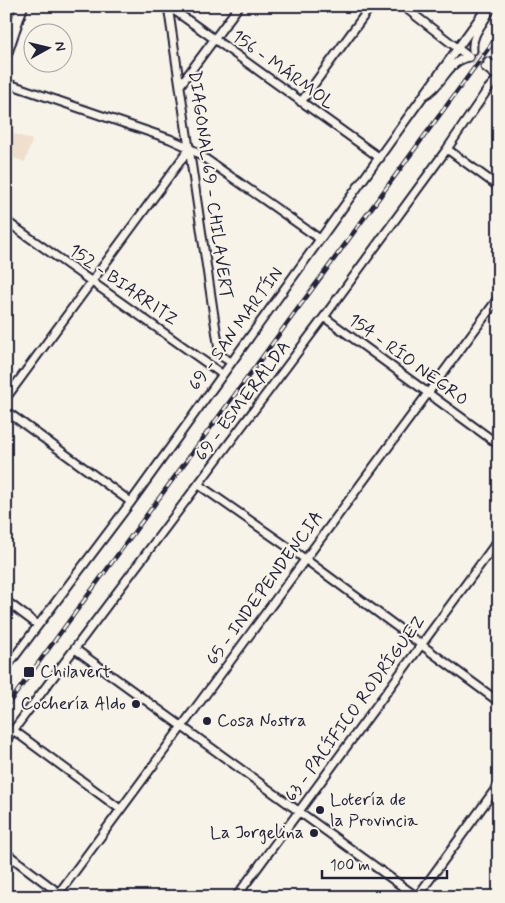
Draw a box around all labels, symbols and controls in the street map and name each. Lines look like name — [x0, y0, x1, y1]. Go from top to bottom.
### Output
north arrow — [22, 22, 72, 72]
street label: 156 - MÁRMOL — [227, 25, 339, 116]
text: N — [50, 40, 69, 52]
street label: DIAGONAL 69 - CHILAVERT — [182, 69, 238, 301]
street label: 152 - BIARRITZ — [64, 238, 182, 332]
street label: 69 - SAN MARTÍN — [183, 262, 289, 396]
street label: 154 - RÍO NEGRO — [343, 308, 473, 412]
street label: 69 - ESMERALDA — [190, 336, 296, 466]
street label: 65 - INDEPENDENCIA — [201, 506, 329, 670]
street label: 63 - PACÍFICO RODRÍGUEZ — [279, 611, 431, 807]
place label: Chilavert — [40, 660, 111, 684]
marker: Chilavert — [22, 665, 36, 679]
place label: Cochería Aldo — [21, 692, 126, 716]
marker: Cochería Aldo — [130, 698, 142, 710]
place label: Cosa Nostra — [217, 709, 307, 733]
marker: Cosa Nostra — [201, 715, 213, 727]
place label: Lotería de la Provincia — [330, 788, 418, 833]
marker: Lotería de la Provincia — [314, 804, 326, 816]
place label: La Jorgelina — [210, 821, 304, 845]
marker: La Jorgelina — [308, 827, 320, 839]
scale bar — [322, 848, 448, 880]
text: 100 m — [330, 856, 370, 876]

